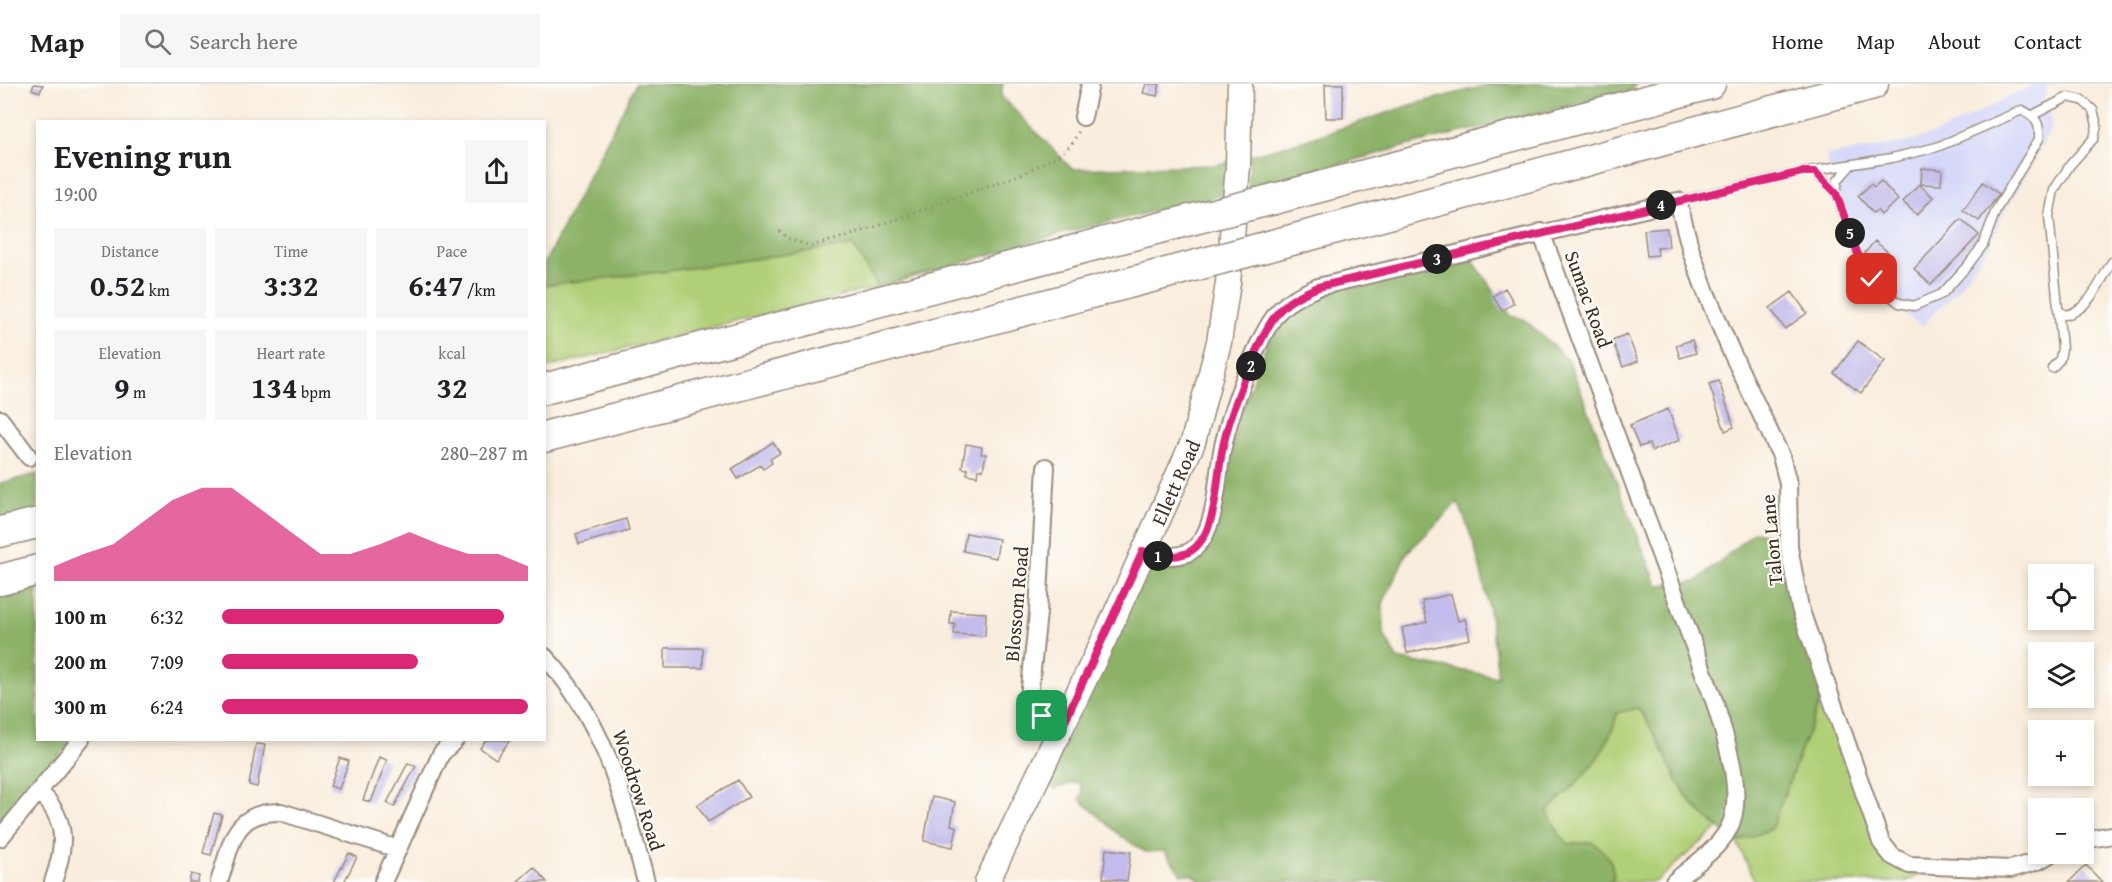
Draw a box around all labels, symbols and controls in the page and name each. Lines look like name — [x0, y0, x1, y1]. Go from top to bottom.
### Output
search box — [120, 14, 540, 68]
text: Map — [30, 21, 84, 62]
icon: search — [141, 25, 174, 58]
text: Search here — [189, 25, 298, 57]
text: Home — [1772, 26, 1823, 57]
text: Map — [1856, 26, 1895, 57]
text: About — [1928, 26, 1981, 57]
text: Contact — [2014, 26, 2082, 57]
text: Evening run — [54, 132, 231, 180]
button: share — [465, 140, 528, 203]
text: 19:00 — [54, 179, 97, 208]
pin: 4 — [1646, 190, 1676, 220]
text: 4 — [1657, 193, 1665, 217]
pin: 5 — [1835, 218, 1865, 248]
text: 5 — [1846, 221, 1854, 245]
text: Distance — [101, 239, 159, 263]
text: Time — [274, 239, 308, 263]
text: Pace — [437, 239, 467, 263]
pin: 3 — [1422, 244, 1452, 274]
street label: Sumac Road — [1558, 246, 1620, 352]
text: 3 — [1433, 247, 1441, 271]
pin — [1846, 253, 1897, 304]
icon: check — [1855, 262, 1888, 295]
text: 0.52 — [90, 263, 145, 307]
text: 3:32 — [263, 263, 319, 307]
text: 6:47 — [408, 263, 463, 307]
text: km — [145, 278, 170, 302]
text: /km — [463, 278, 496, 302]
text: Elevation — [99, 341, 161, 365]
text: Heart rate — [257, 341, 325, 365]
text: kcal — [438, 341, 466, 365]
pin: 2 — [1236, 351, 1266, 381]
text: 2 — [1247, 354, 1255, 378]
text: 9 — [114, 365, 129, 409]
text: 134 — [251, 365, 298, 409]
text: 32 — [436, 365, 468, 409]
text: m — [129, 380, 146, 404]
text: bpm — [298, 380, 331, 404]
street label: Ellett Road — [1143, 434, 1207, 530]
text: Elevation — [54, 438, 132, 467]
text: 280–287 m — [440, 438, 528, 467]
street label: Talon Lane — [1753, 493, 1789, 587]
pin: 1 — [1143, 541, 1173, 571]
text: 1 — [1154, 544, 1162, 568]
street label: Blossom Road — [997, 545, 1036, 663]
map controls — [2028, 564, 2094, 864]
button: locate — [2028, 564, 2094, 630]
text: 100 m — [54, 602, 107, 631]
text: 6:32 — [150, 602, 184, 631]
button: layers — [2028, 642, 2094, 708]
text: 200 m — [54, 647, 107, 676]
text: 7:09 — [150, 647, 184, 676]
pin — [1016, 690, 1067, 741]
text: 300 m — [54, 692, 107, 721]
text: 6:24 — [150, 692, 184, 721]
icon: arrive — [1025, 699, 1058, 732]
button: + — [2028, 720, 2094, 786]
street label: Woodrow Road — [606, 726, 672, 855]
button: − — [2028, 798, 2094, 864]

